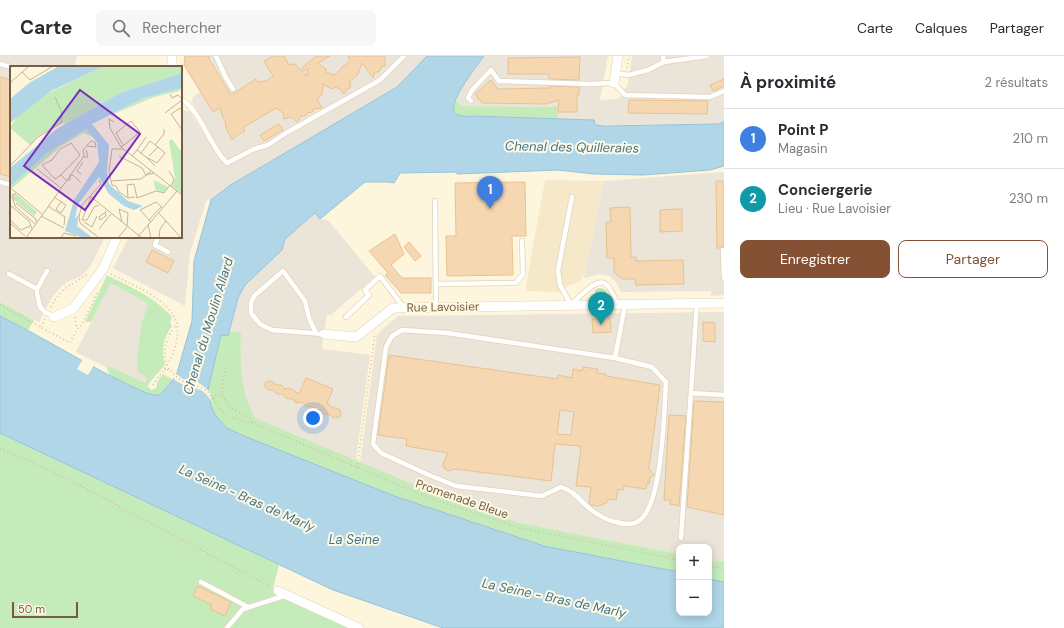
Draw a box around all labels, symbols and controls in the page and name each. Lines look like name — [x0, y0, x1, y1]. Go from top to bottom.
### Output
search box — [96, 10, 376, 46]
text: Carte — [20, 15, 72, 40]
icon: search — [110, 17, 132, 39]
text: Rechercher — [142, 18, 222, 38]
text: Carte — [857, 19, 893, 37]
text: Calques — [915, 19, 968, 37]
text: Partager — [990, 19, 1044, 37]
inset map — [10, 66, 182, 238]
text: À proximité — [740, 71, 836, 93]
text: 2 résultats — [985, 74, 1048, 91]
text: Point P — [778, 120, 829, 140]
text: 1 — [751, 130, 755, 147]
text: 210 m — [1013, 130, 1048, 147]
water label: Chenal des Quilleraies — [505, 137, 639, 157]
text: Magasin — [778, 140, 827, 157]
pin: 1 — [477, 176, 503, 209]
text: Conciergerie — [778, 180, 873, 200]
text: 2 — [749, 190, 757, 207]
text: 230 m — [1009, 190, 1048, 207]
text: Lieu · Rue Lavoisier — [778, 200, 891, 217]
button: Enregistrer — [740, 240, 890, 278]
button: Partager — [898, 240, 1048, 278]
water label: Chenal du Moulin Allard — [179, 255, 237, 397]
pin: 2 — [588, 292, 614, 325]
street label: Rue Lavoisier — [406, 298, 480, 316]
your location — [303, 408, 323, 428]
water label: La Seine - Bras de Marly — [176, 460, 318, 536]
street label: Promenade Bleue — [413, 476, 511, 522]
water label: La Seine — [329, 531, 379, 548]
map controls — [676, 544, 712, 616]
button: + — [676, 544, 712, 580]
water label: La Seine - Bras de Marly — [480, 574, 628, 622]
button: − — [676, 580, 712, 616]
scale bar — [12, 600, 78, 619]
text: 50 m — [18, 602, 45, 616]

